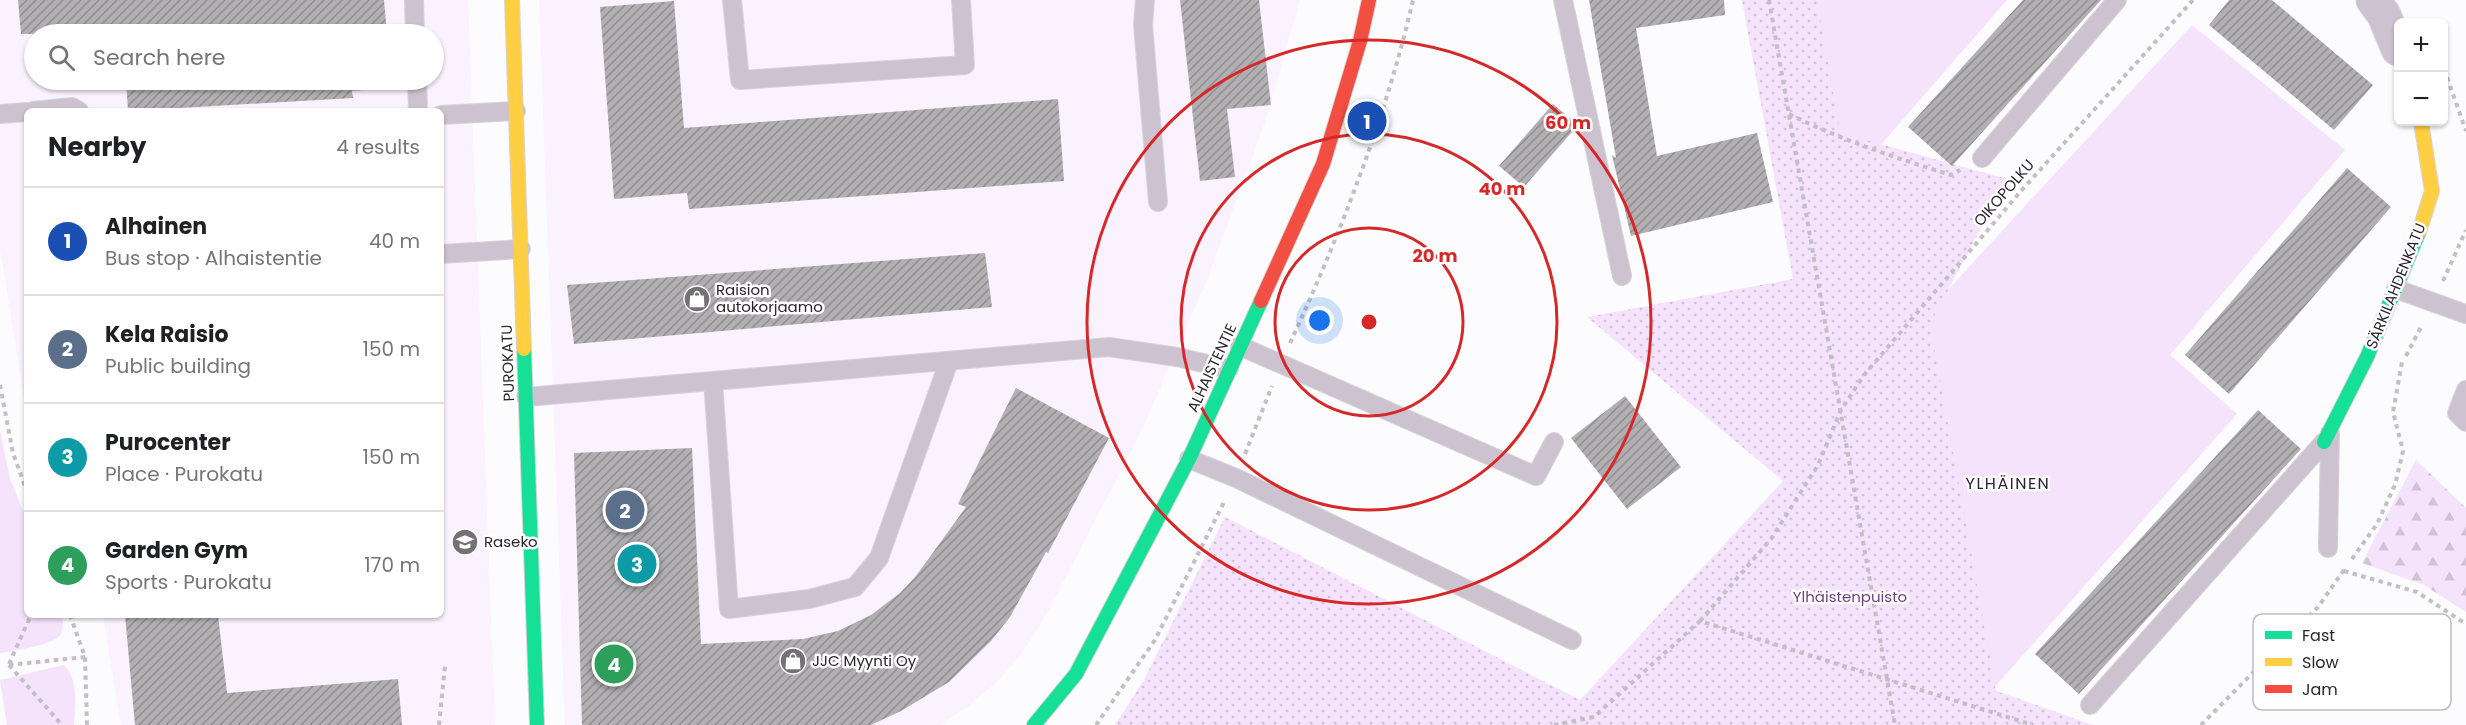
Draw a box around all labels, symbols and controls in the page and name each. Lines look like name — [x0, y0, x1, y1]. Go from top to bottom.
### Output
map controls — [2394, 18, 2448, 126]
button: + — [2394, 18, 2448, 72]
search box — [24, 24, 444, 90]
icon: search — [45, 41, 78, 74]
text: Search here — [93, 42, 226, 73]
button: − — [2394, 72, 2448, 126]
pin: 1 — [1348, 98, 1386, 144]
text: 60 m — [1545, 110, 1591, 135]
text: Nearby — [48, 129, 146, 165]
text: 4 results — [336, 133, 420, 161]
street label: OIKOPOLKU — [1969, 155, 2039, 231]
text: 40 m — [1479, 176, 1525, 201]
text: Alhainen — [105, 211, 207, 242]
street label: SÄRKILAHDENKATU — [2361, 220, 2430, 352]
text: 1 — [64, 227, 71, 255]
text: 40 m — [369, 227, 420, 255]
text: 20 m — [1413, 243, 1457, 268]
text: Bus stop · Alhaistentie — [105, 244, 322, 272]
place label: Raision autokorjaamo — [716, 279, 823, 317]
shop icon: Raision autokorjaamo — [682, 284, 712, 314]
your location — [1305, 306, 1334, 335]
centre of rings — [1359, 312, 1379, 332]
text: Kela Raisio — [105, 319, 229, 350]
street label: ALHAISTENTIE — [1182, 320, 1241, 415]
street label: PUROKATU — [496, 324, 519, 402]
text: 2 — [62, 335, 73, 363]
text: 150 m — [363, 335, 420, 363]
text: Public building — [105, 352, 251, 380]
text: Purocenter — [105, 427, 231, 458]
text: 3 — [61, 443, 74, 471]
text: 150 m — [363, 443, 420, 471]
text: Place · Purokatu — [105, 460, 263, 488]
district label: YLHÄINEN — [1966, 472, 2050, 495]
pin: 2 — [606, 488, 644, 532]
school or university icon: Raseko — [450, 527, 480, 557]
place label: Raseko — [484, 531, 538, 552]
text: Garden Gym — [105, 535, 248, 566]
pin: 3 — [618, 542, 656, 586]
text: 4 — [61, 551, 74, 579]
text: 170 m — [364, 551, 420, 579]
text: Sports · Purokatu — [105, 568, 272, 596]
park label: Ylhäistenpuisto — [1793, 586, 1907, 607]
legend — [2253, 614, 2451, 710]
text: Fast — [2302, 624, 2335, 647]
pin: 4 — [594, 642, 634, 686]
shop icon: JJC Myynti Oy — [778, 646, 808, 676]
place label: JJC Myynti Oy — [812, 650, 917, 671]
text: Slow — [2302, 651, 2339, 674]
text: Jam — [2302, 678, 2338, 701]

